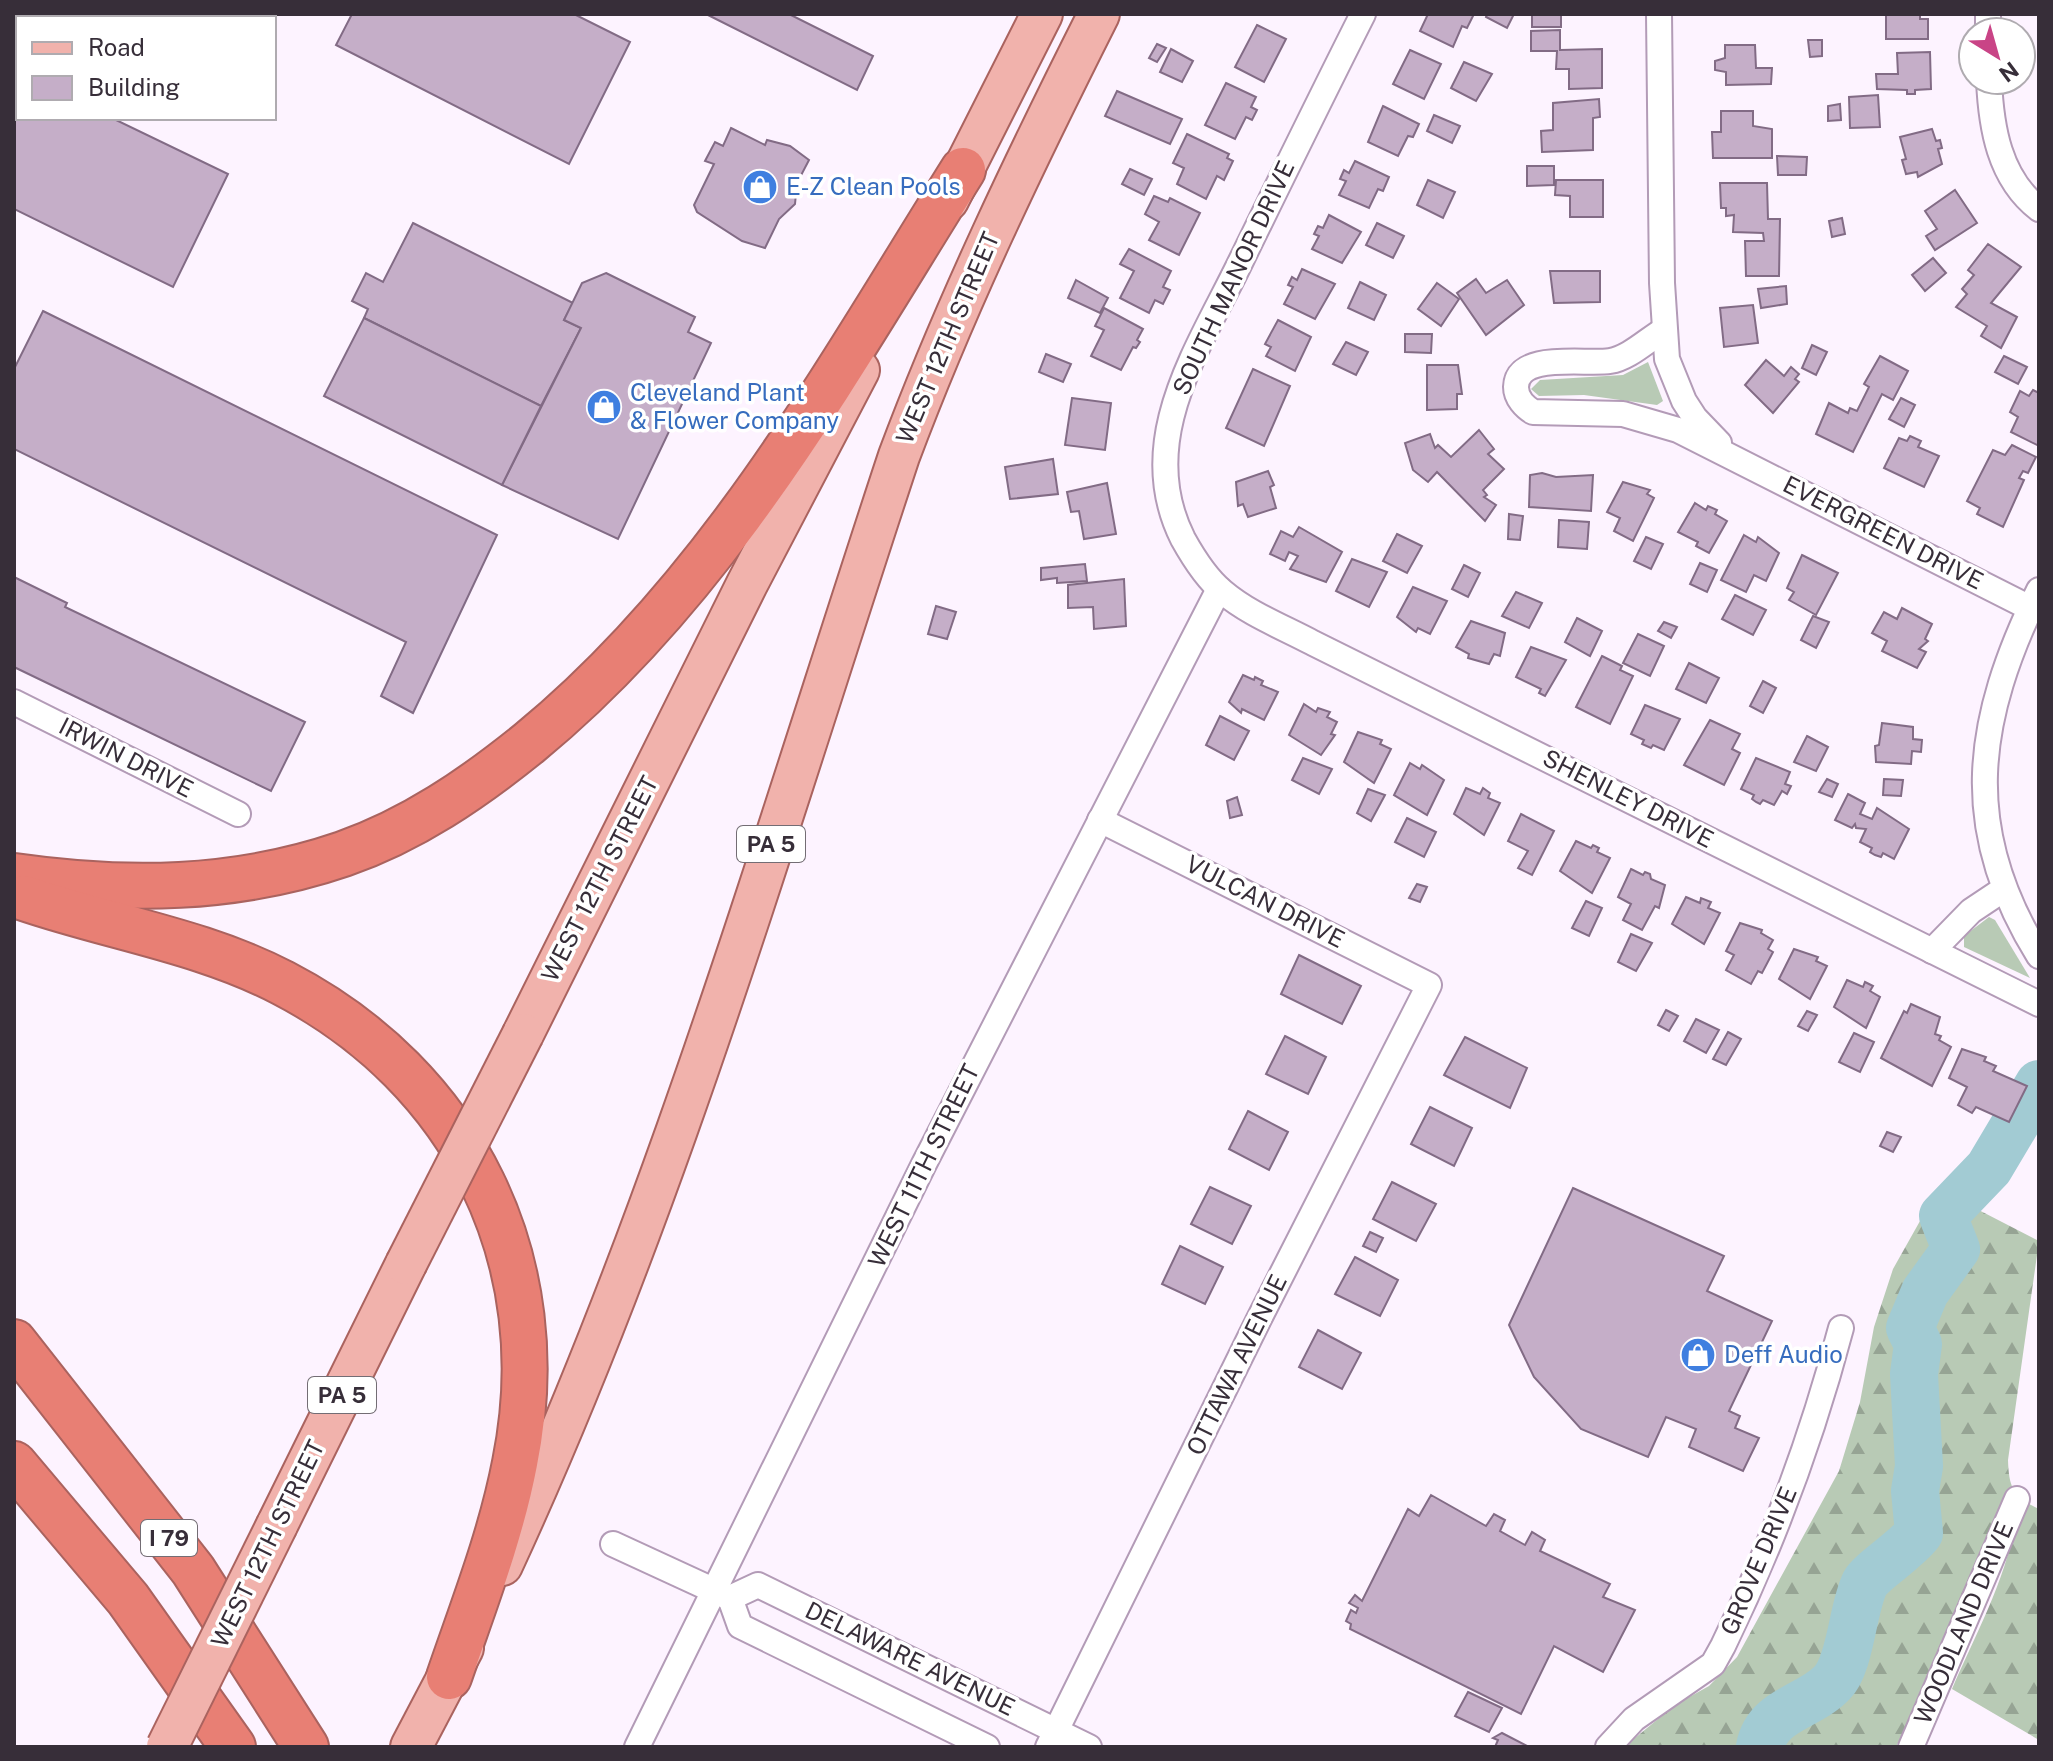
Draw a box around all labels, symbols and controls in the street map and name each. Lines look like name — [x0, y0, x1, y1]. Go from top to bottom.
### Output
legend — [16, 16, 276, 120]
north arrow — [1957, 16, 2037, 96]
text: Road — [88, 33, 145, 61]
text: N — [1994, 56, 2024, 88]
text: Building — [88, 73, 180, 101]
street label: SOUTH MANOR DRIVE — [1167, 156, 1300, 399]
shop icon: E-Z Clean Pools — [741, 168, 779, 206]
place label: E-Z Clean Pools — [786, 172, 961, 200]
street label: WEST 12TH STREET — [890, 228, 1004, 448]
place label: Cleveland Plant & Flower Company — [630, 378, 839, 434]
shop icon: Cleveland Plant & Flower Company — [585, 388, 623, 426]
street label: EVERGREEN DRIVE — [1779, 470, 1988, 595]
street label: IRWIN DRIVE — [55, 711, 198, 803]
street label: SHENLEY DRIVE — [1539, 743, 1718, 853]
street label: WEST 12TH STREET — [535, 771, 663, 986]
road number: PA 5 — [737, 826, 805, 862]
street label: VULCAN DRIVE — [1181, 849, 1349, 953]
street label: WEST 11TH STREET — [862, 1059, 984, 1272]
street label: OTTAWA AVENUE — [1180, 1270, 1292, 1459]
shop icon: Deff Audio — [1679, 1336, 1717, 1374]
place label: Deff Audio — [1724, 1340, 1843, 1368]
road number: PA 5 — [308, 1377, 376, 1413]
street label: WEST 12TH STREET — [205, 1435, 329, 1652]
street label: GROVE DRIVE — [1714, 1482, 1802, 1639]
street label: WOODLAND DRIVE — [1908, 1517, 2018, 1728]
road number: I 79 — [141, 1520, 197, 1556]
street label: DELAWARE AVENUE — [801, 1595, 1020, 1721]

